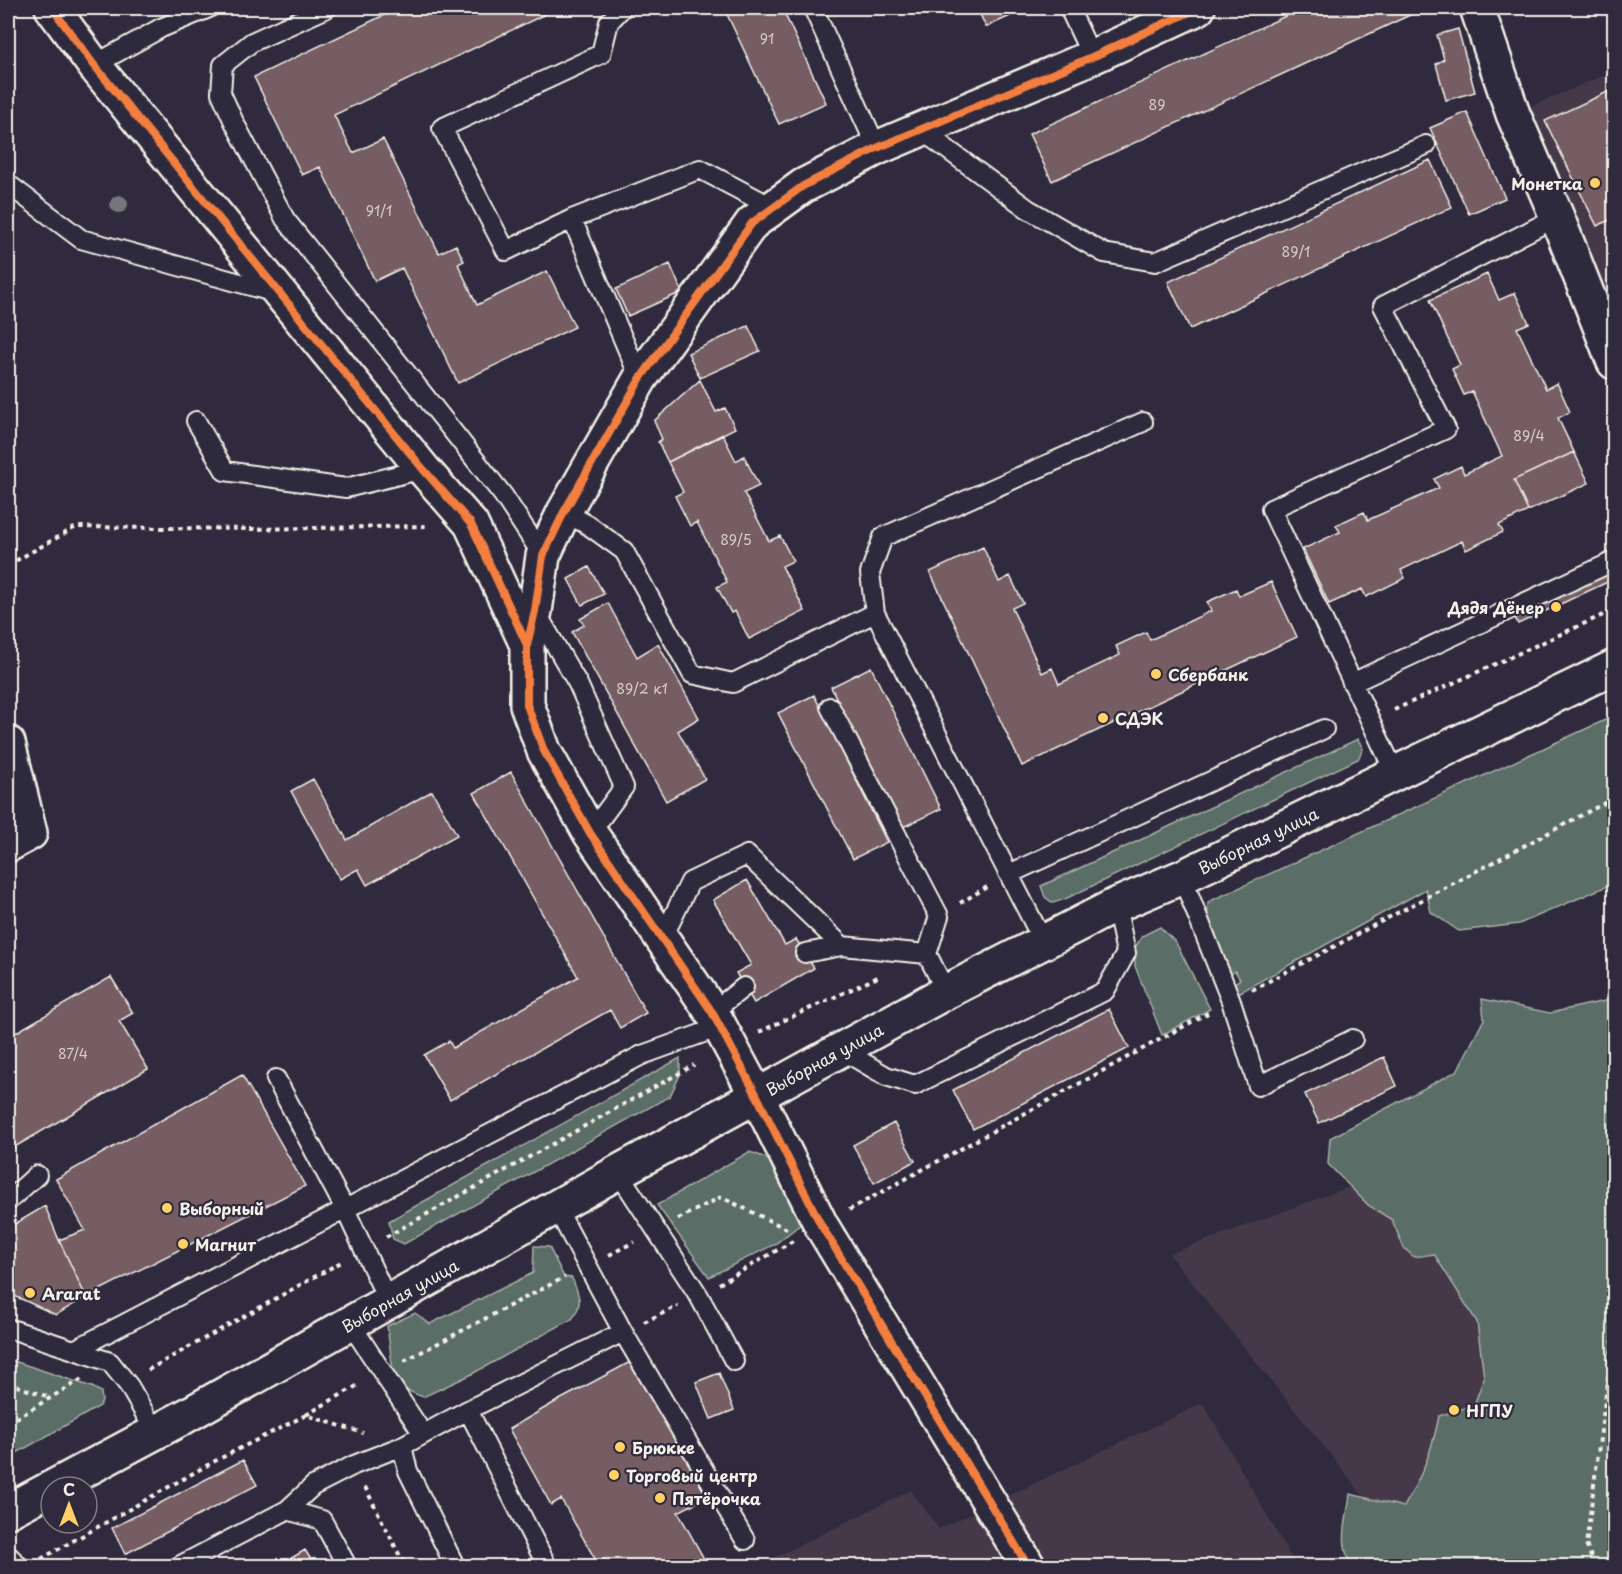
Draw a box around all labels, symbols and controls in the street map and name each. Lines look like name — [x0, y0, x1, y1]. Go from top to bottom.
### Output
house number: 91 — [760, 28, 774, 49]
house number: 89 — [1149, 94, 1165, 115]
place label: Монетка — [1511, 171, 1583, 195]
marker: Монетка — [1588, 176, 1602, 190]
house number: 91/1 — [366, 200, 392, 221]
house number: 89/1 — [1282, 241, 1310, 262]
house number: 89/4 — [1513, 425, 1545, 446]
house number: 89/5 — [720, 529, 752, 550]
place label: Дядя Дёнер — [1447, 595, 1544, 619]
marker: Дядя Дёнер — [1549, 600, 1563, 614]
place label: Сбербанк — [1168, 662, 1249, 686]
marker: Сбербанк — [1149, 667, 1163, 681]
house number: 89/2 к1 — [616, 678, 668, 699]
place label: СДЭК — [1115, 706, 1163, 730]
marker: СДЭК — [1096, 711, 1110, 725]
street label: Выборная улица — [1194, 801, 1322, 880]
street label: Выборная улица — [761, 1017, 887, 1101]
house number: 87/4 — [58, 1043, 88, 1064]
place label: Выборный — [179, 1196, 264, 1220]
marker: Выборный — [160, 1201, 174, 1215]
place label: Магнит — [195, 1232, 257, 1256]
marker: Магнит — [176, 1237, 190, 1251]
street label: Выборная улица — [337, 1253, 462, 1338]
place label: Ararat — [42, 1281, 101, 1305]
marker: Ararat — [23, 1286, 37, 1300]
place label: НГПУ — [1466, 1398, 1513, 1422]
marker: НГПУ — [1447, 1403, 1461, 1417]
place label: Брюкке — [632, 1435, 695, 1459]
marker: Брюкке — [613, 1440, 627, 1454]
place label: Торговый центр — [626, 1463, 757, 1487]
marker: Торговый центр — [607, 1468, 621, 1482]
north arrow — [39, 1475, 99, 1535]
text: С — [63, 1477, 75, 1501]
place label: Пятёрочка — [672, 1486, 761, 1510]
marker: Пятёрочка — [653, 1491, 667, 1505]

